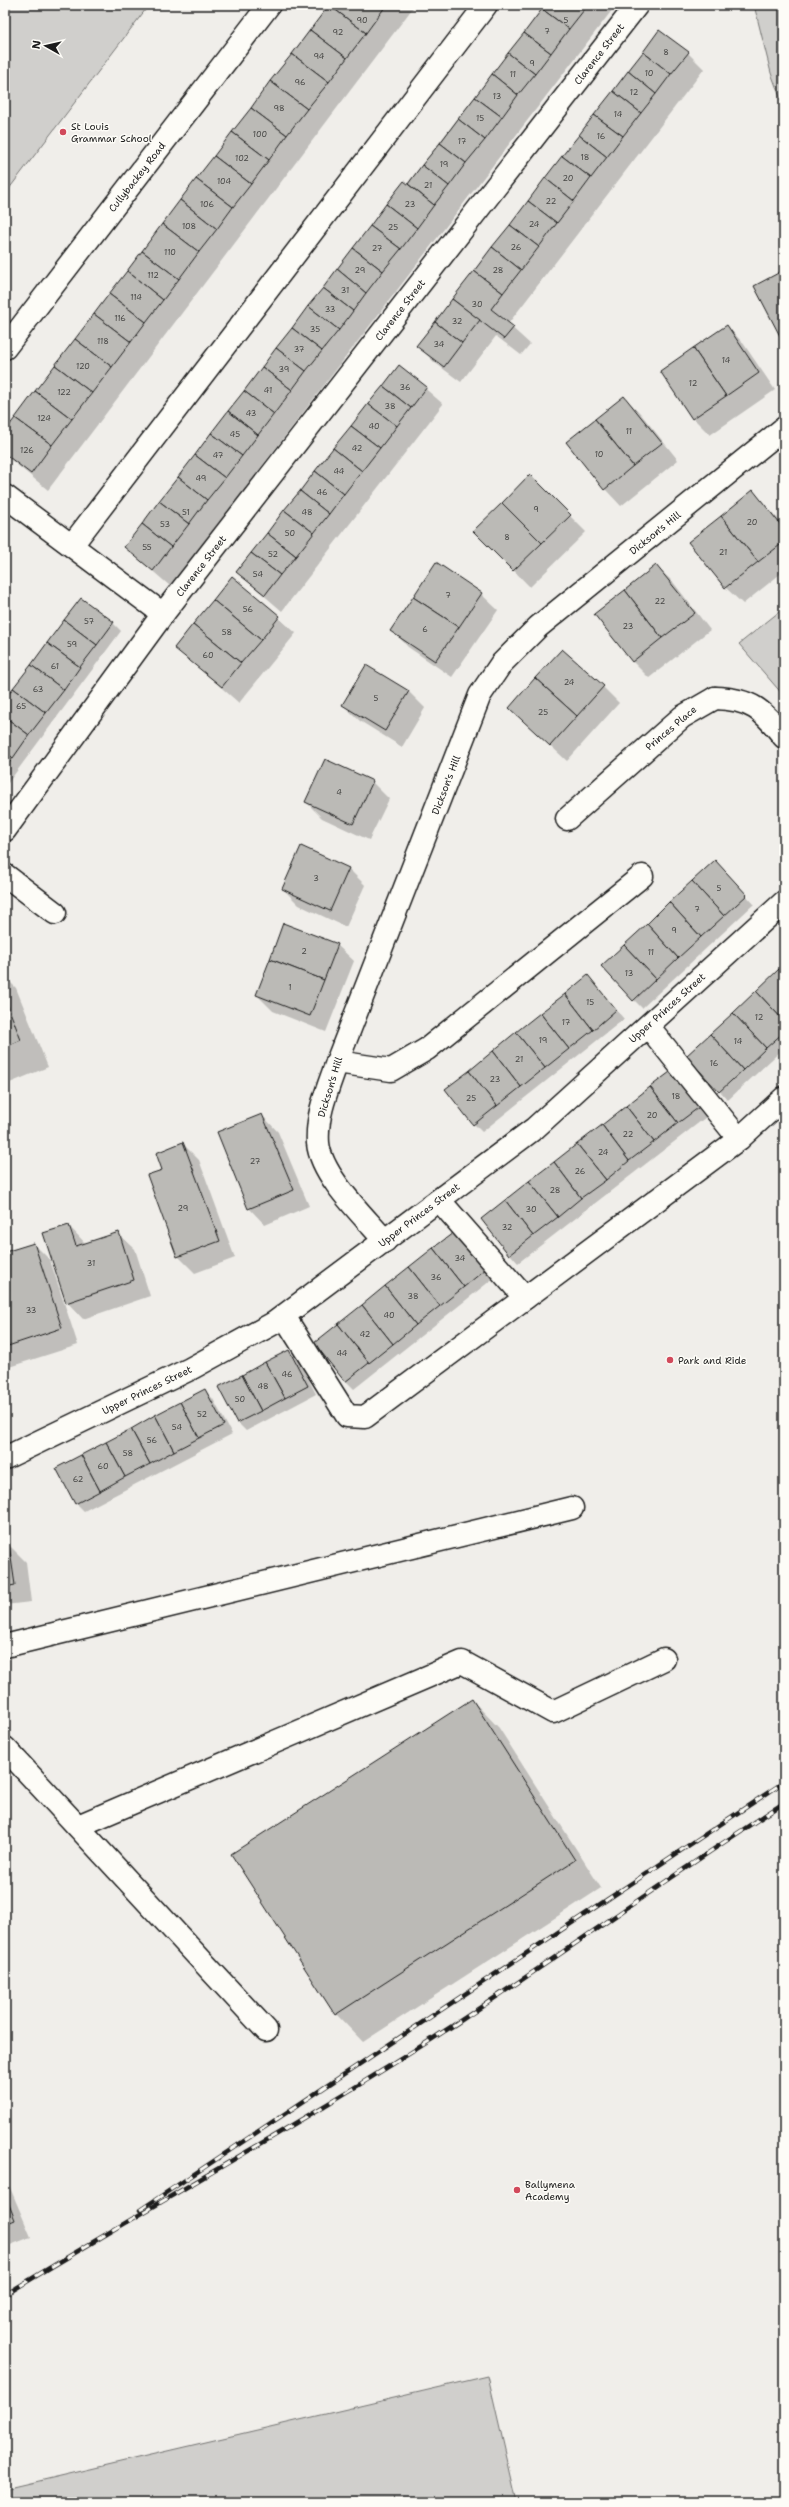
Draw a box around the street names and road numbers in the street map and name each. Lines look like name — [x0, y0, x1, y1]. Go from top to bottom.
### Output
street label: Clarence Street — [571, 21, 627, 87]
street label: Cullybackey Road — [106, 139, 169, 215]
street label: Clarence Street — [372, 277, 428, 343]
street label: Dickson's Hill — [627, 508, 683, 558]
street label: Clarence Street — [173, 533, 229, 599]
street label: Princes Place — [643, 703, 700, 753]
street label: Dickson's Hill — [429, 754, 463, 816]
street label: Upper Princes Street — [626, 970, 708, 1046]
street label: Dickson's Hill — [315, 1055, 345, 1119]
street label: Upper Princes Street — [376, 1180, 462, 1250]
street label: Upper Princes Street — [100, 1363, 194, 1417]

